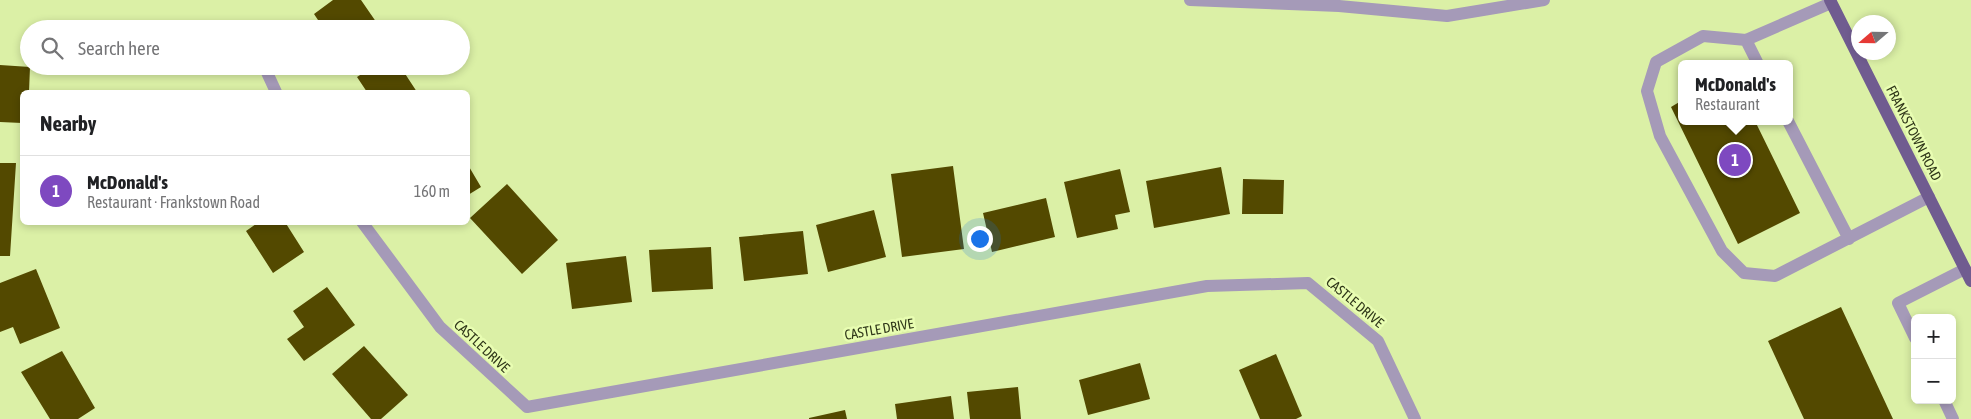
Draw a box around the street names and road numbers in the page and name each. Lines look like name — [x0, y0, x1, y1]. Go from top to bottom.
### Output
street label: FRANKSTOWN ROAD — [1883, 83, 1945, 183]
street label: CASTLE DRIVE — [1323, 273, 1387, 331]
street label: CASTLE DRIVE — [843, 315, 915, 343]
street label: CASTLE DRIVE — [451, 316, 513, 376]

